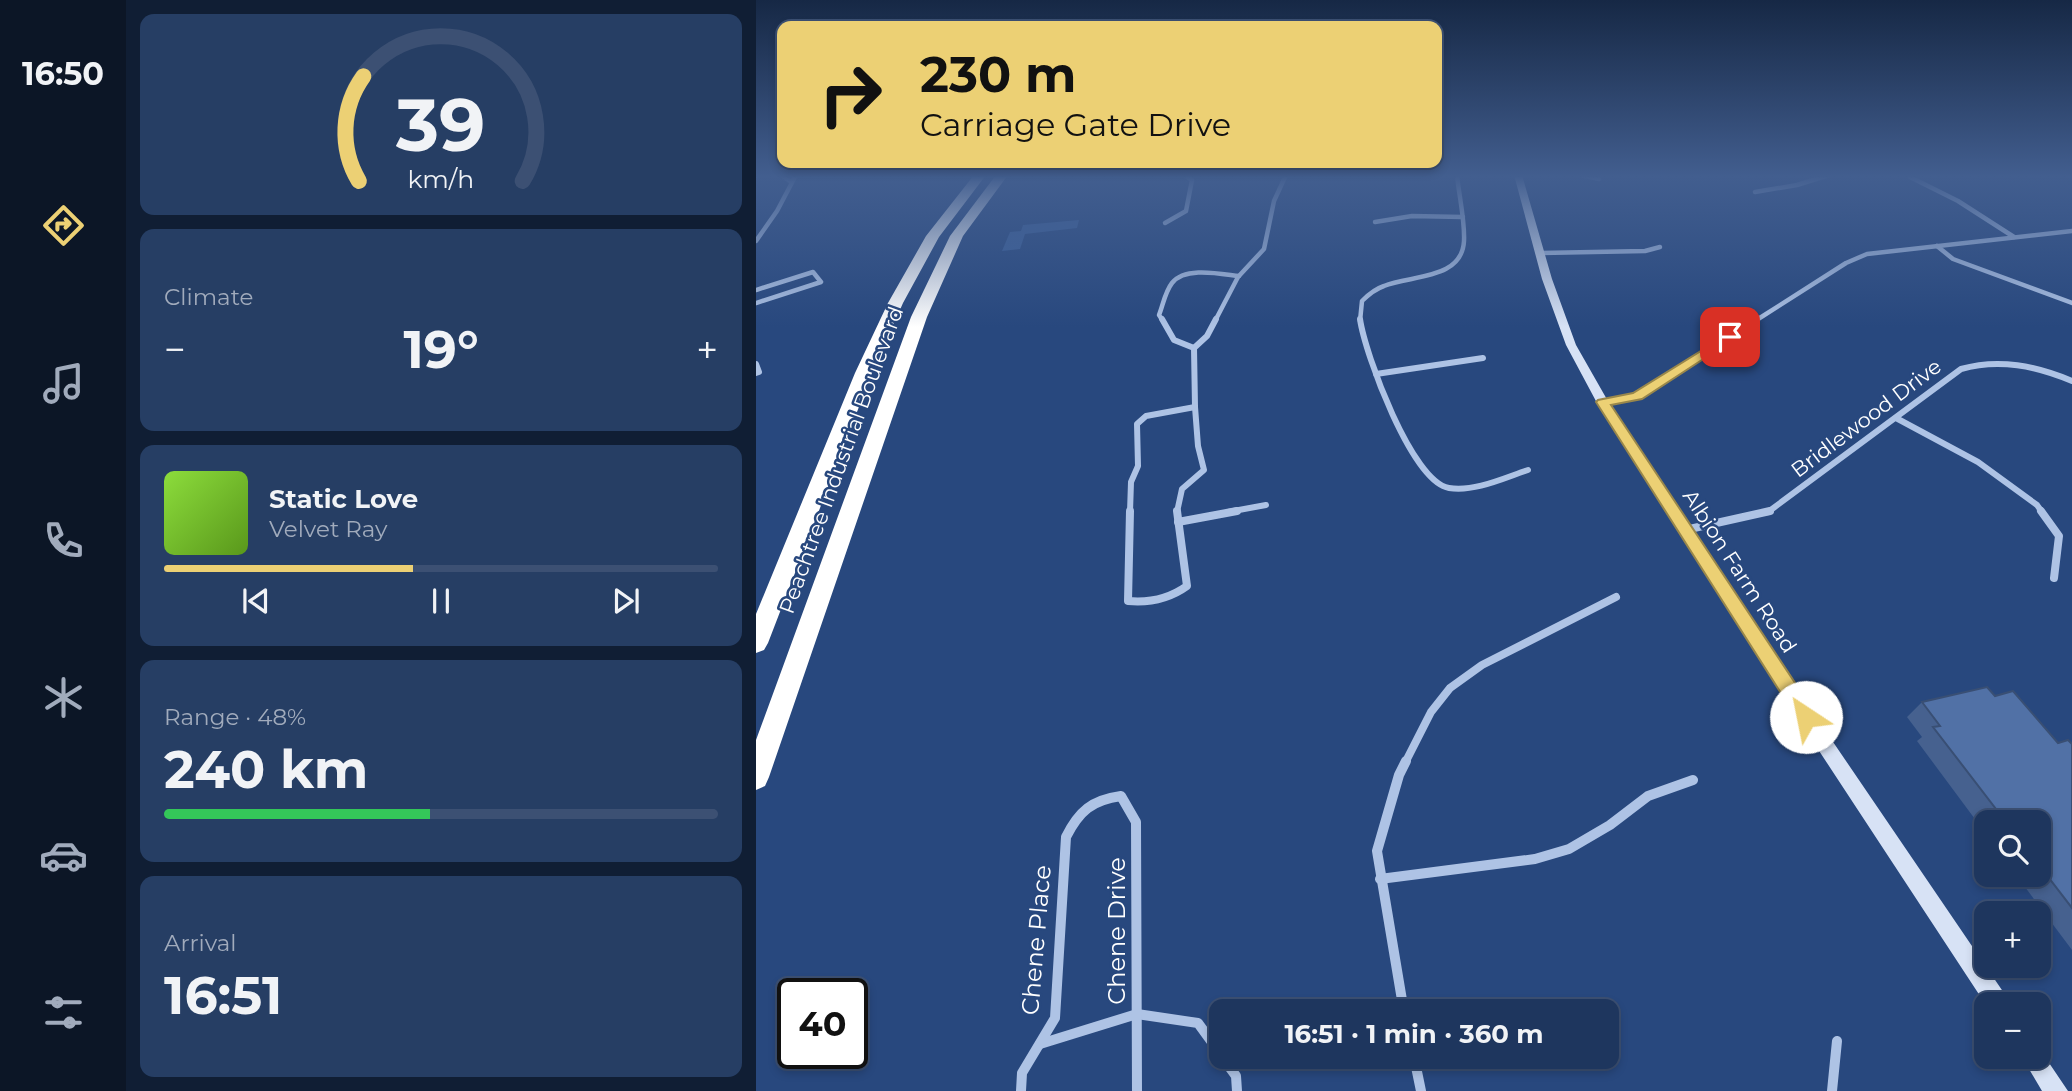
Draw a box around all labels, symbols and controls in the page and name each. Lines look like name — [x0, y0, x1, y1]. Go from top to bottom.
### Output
text: 230 m — [920, 45, 1076, 104]
icon: right — [805, 49, 896, 140]
text: 16:50 — [22, 54, 104, 93]
text: 39 — [395, 81, 486, 169]
text: Carriage Gate Drive — [920, 105, 1231, 144]
text: km/h — [408, 164, 474, 194]
icon: directions — [39, 201, 88, 250]
text: Climate — [164, 283, 253, 311]
street label: Peachtree Industrial Boulevard — [774, 303, 908, 617]
pin — [1700, 307, 1760, 367]
text: 19° — [403, 318, 479, 381]
icon: arrive — [1711, 318, 1749, 356]
text: − — [164, 326, 186, 373]
text: + — [696, 326, 718, 373]
street label: Bridlewood Drive — [1786, 353, 1946, 483]
icon: music — [39, 359, 88, 408]
text: Static Love — [269, 483, 418, 515]
street label: Albion Farm Road — [1678, 485, 1802, 657]
text: Velvet Ray — [269, 515, 387, 543]
icon: phone — [39, 516, 88, 565]
icon: previous — [237, 582, 275, 620]
icon: pause — [422, 582, 460, 620]
icon: next — [607, 582, 645, 620]
icon: climate — [39, 673, 88, 722]
position arrow — [1769, 680, 1843, 754]
text: Range · 48% — [164, 703, 306, 731]
text: 240 km — [164, 738, 368, 801]
map controls — [1974, 810, 2051, 1069]
button: search — [1974, 810, 2051, 887]
icon: car — [39, 831, 88, 880]
street label: Chene Drive — [1102, 857, 1131, 1005]
street label: Chene Place — [1015, 864, 1057, 1016]
button: + — [1974, 901, 2051, 978]
text: Arrival — [164, 929, 237, 957]
text: 16:51 — [164, 964, 282, 1027]
speed limit sign: 40 — [777, 978, 868, 1069]
icon: filters — [39, 988, 88, 1037]
button: − — [1974, 992, 2051, 1069]
text: 16:51 · 1 min · 360 m — [1284, 1018, 1544, 1050]

